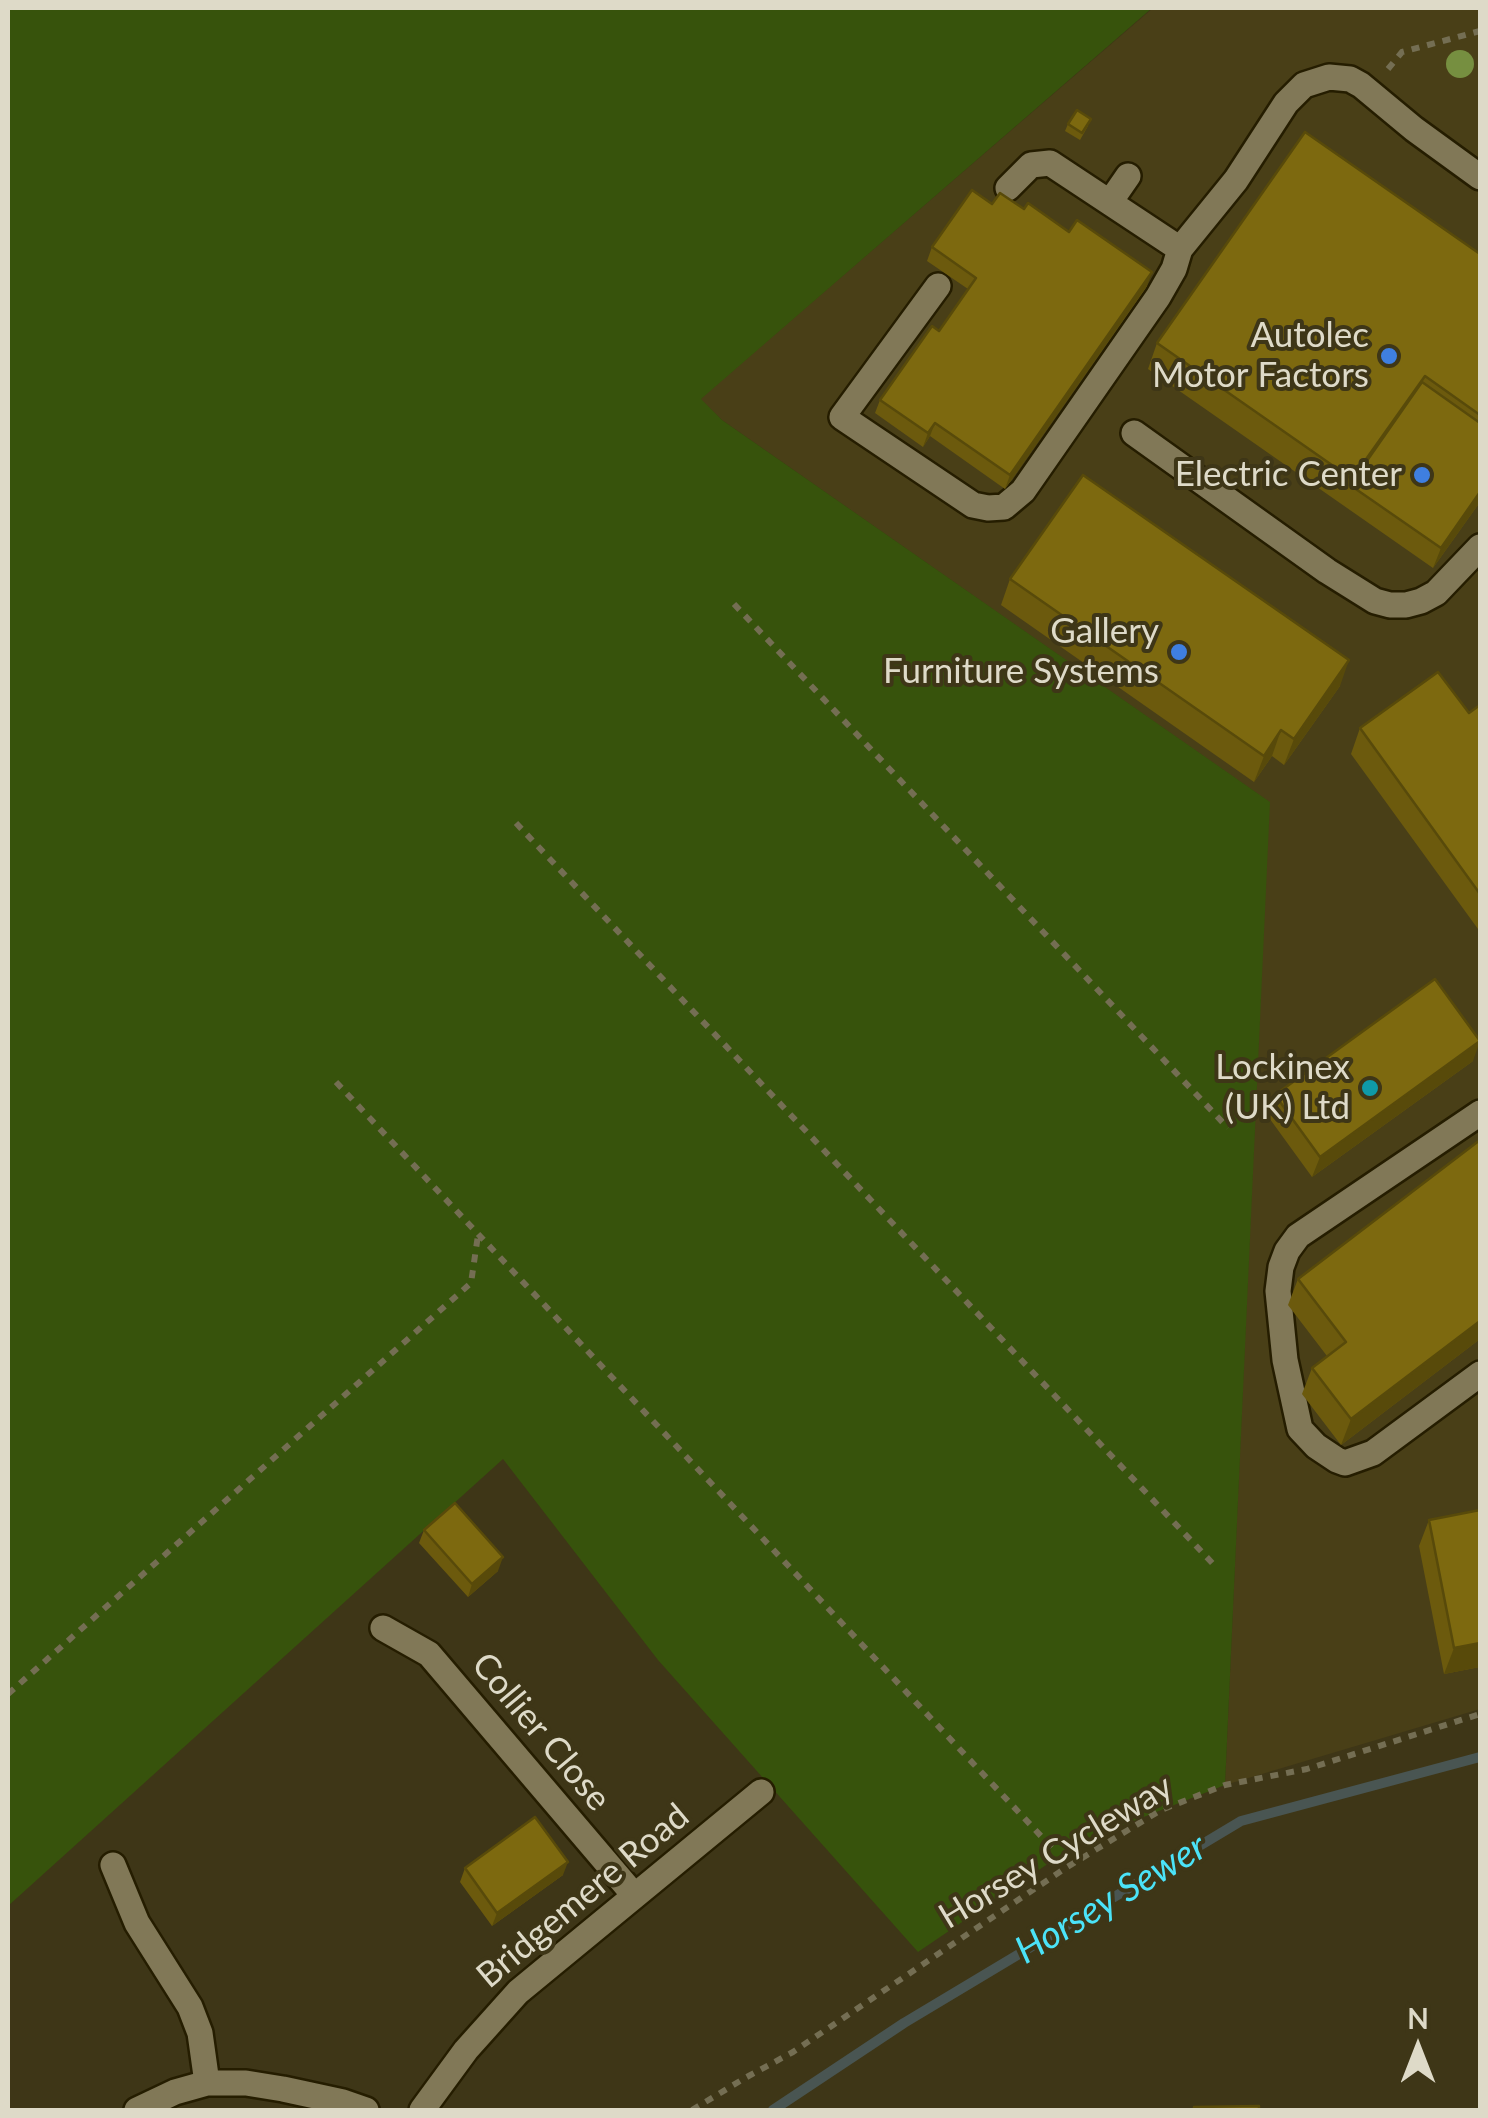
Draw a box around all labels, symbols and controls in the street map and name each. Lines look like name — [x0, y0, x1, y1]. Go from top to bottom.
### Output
place label: Autolec Motor Factors — [1152, 315, 1369, 397]
marker: Autolec Motor Factors — [1378, 345, 1400, 367]
place label: Electric Center — [1175, 454, 1402, 496]
marker: Electric Center — [1411, 464, 1433, 486]
place label: Gallery Furniture Systems — [883, 611, 1159, 693]
marker: Gallery Furniture Systems — [1168, 641, 1190, 663]
place label: Lockinex (UK) Ltd — [1215, 1047, 1350, 1129]
marker: Lockinex (UK) Ltd — [1359, 1077, 1381, 1099]
street label: Collier Close — [463, 1645, 619, 1819]
street label: Horsey Cycleway — [932, 1766, 1180, 1938]
street label: Bridgemere Road — [468, 1795, 698, 1997]
water label: Horsey Sewer — [1007, 1824, 1215, 1974]
north arrow — [1368, 1998, 1468, 2098]
text: N — [1407, 2001, 1429, 2035]

